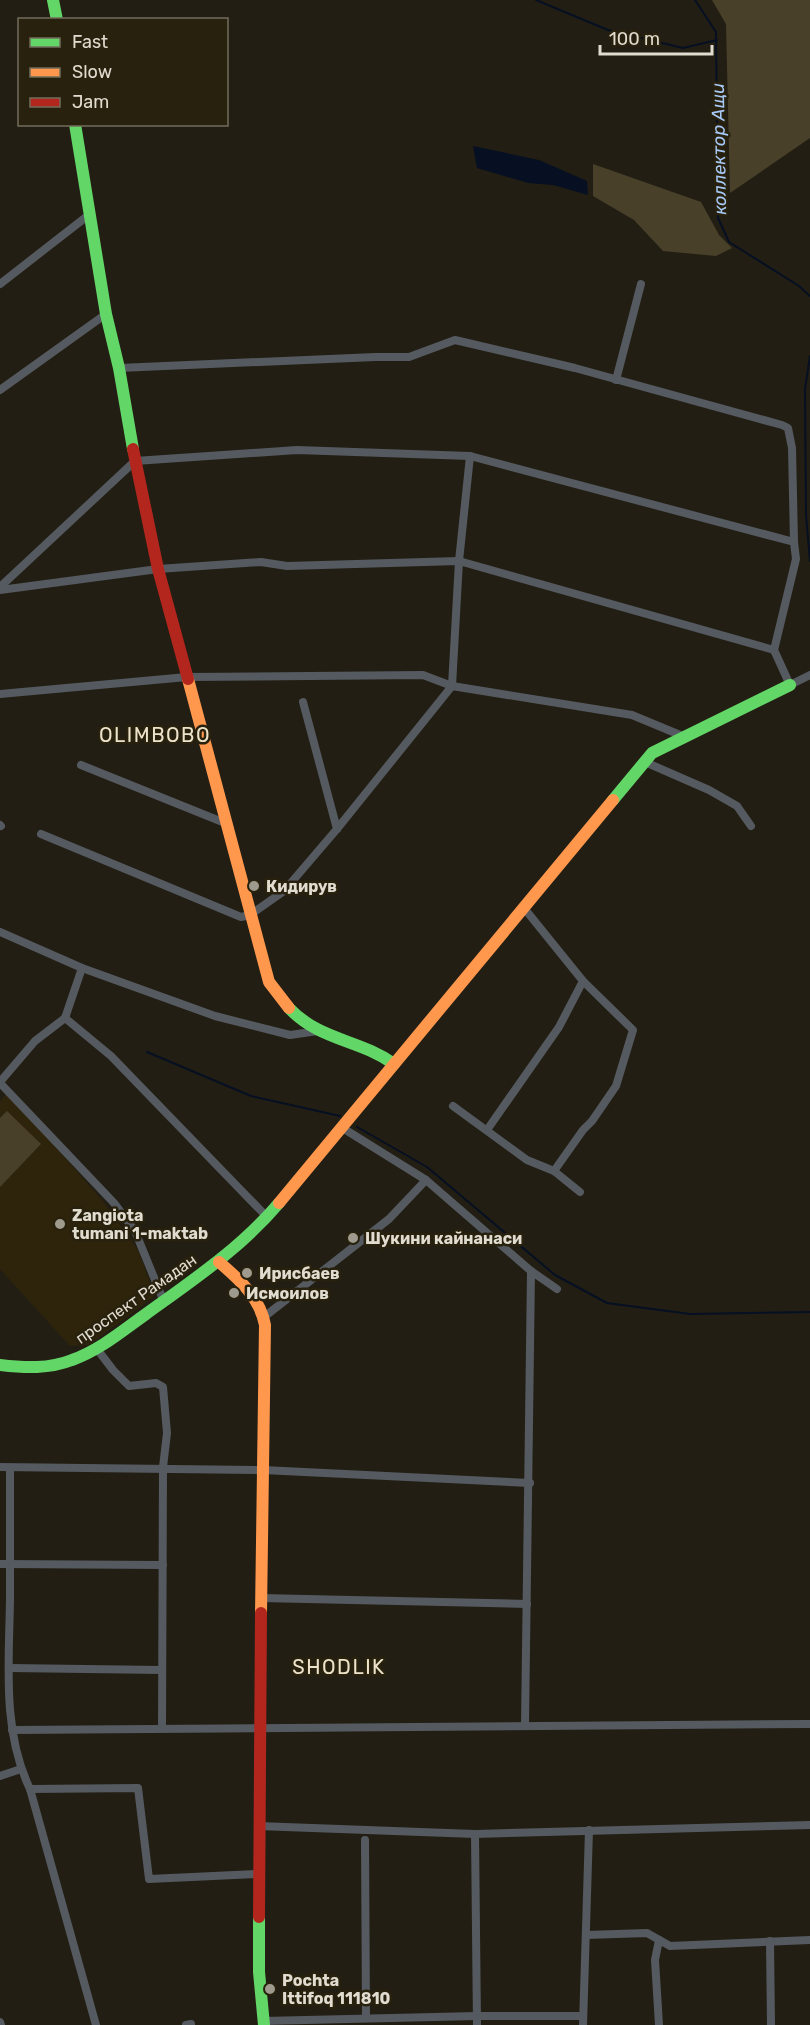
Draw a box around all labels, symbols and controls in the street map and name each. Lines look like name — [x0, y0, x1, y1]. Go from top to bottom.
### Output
legend — [18, 18, 228, 126]
scale bar — [600, 18, 712, 56]
text: 100 m — [609, 28, 660, 50]
text: Fast — [72, 31, 108, 53]
text: Slow — [72, 61, 112, 83]
water label: коллектор Ащи — [707, 83, 731, 215]
text: Jam — [72, 91, 109, 113]
district label: OLIMBOBO — [99, 723, 211, 747]
place label: Кидирув — [266, 877, 337, 896]
marker: Кидирув — [247, 879, 261, 893]
place label: Zangiota tumani 1-maktab — [72, 1206, 208, 1243]
marker: Zangiota tumani 1-maktab — [53, 1217, 67, 1231]
place label: Шукини кайнанаси — [365, 1229, 522, 1248]
marker: Шукини кайнанаси — [346, 1231, 360, 1245]
street label: проспект Рамадан — [72, 1250, 200, 1348]
place label: Ирисбаев — [259, 1264, 340, 1283]
marker: Ирисбаев — [240, 1266, 254, 1280]
place label: Исмоилов — [246, 1284, 329, 1303]
marker: Исмоилов — [227, 1286, 241, 1300]
district label: SHODLIK — [292, 1655, 386, 1679]
place label: Pochta Ittifoq 111810 — [282, 1971, 391, 2008]
marker: Pochta Ittifoq 111810 — [263, 1982, 277, 1996]

